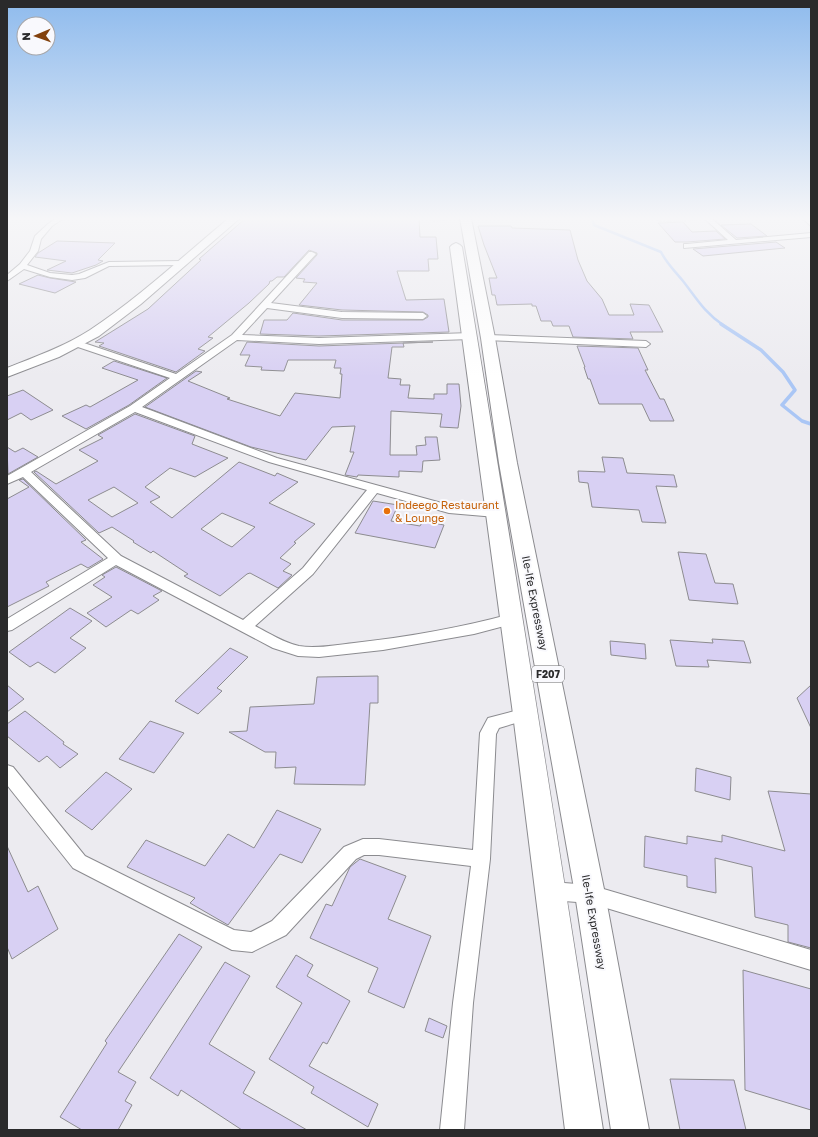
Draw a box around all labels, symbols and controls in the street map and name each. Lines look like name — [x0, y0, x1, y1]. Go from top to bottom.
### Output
north arrow — [16, 16, 56, 56]
text: N — [19, 32, 32, 41]
place label: Indeego Restaurant & Lounge — [395, 498, 499, 524]
marker: Indeego Restaurant & Lounge — [382, 506, 392, 516]
street label: Ile-Ife Expressway — [520, 554, 551, 652]
road number: F207 — [532, 666, 564, 682]
street label: Ile-Ife Expressway — [580, 873, 609, 971]

